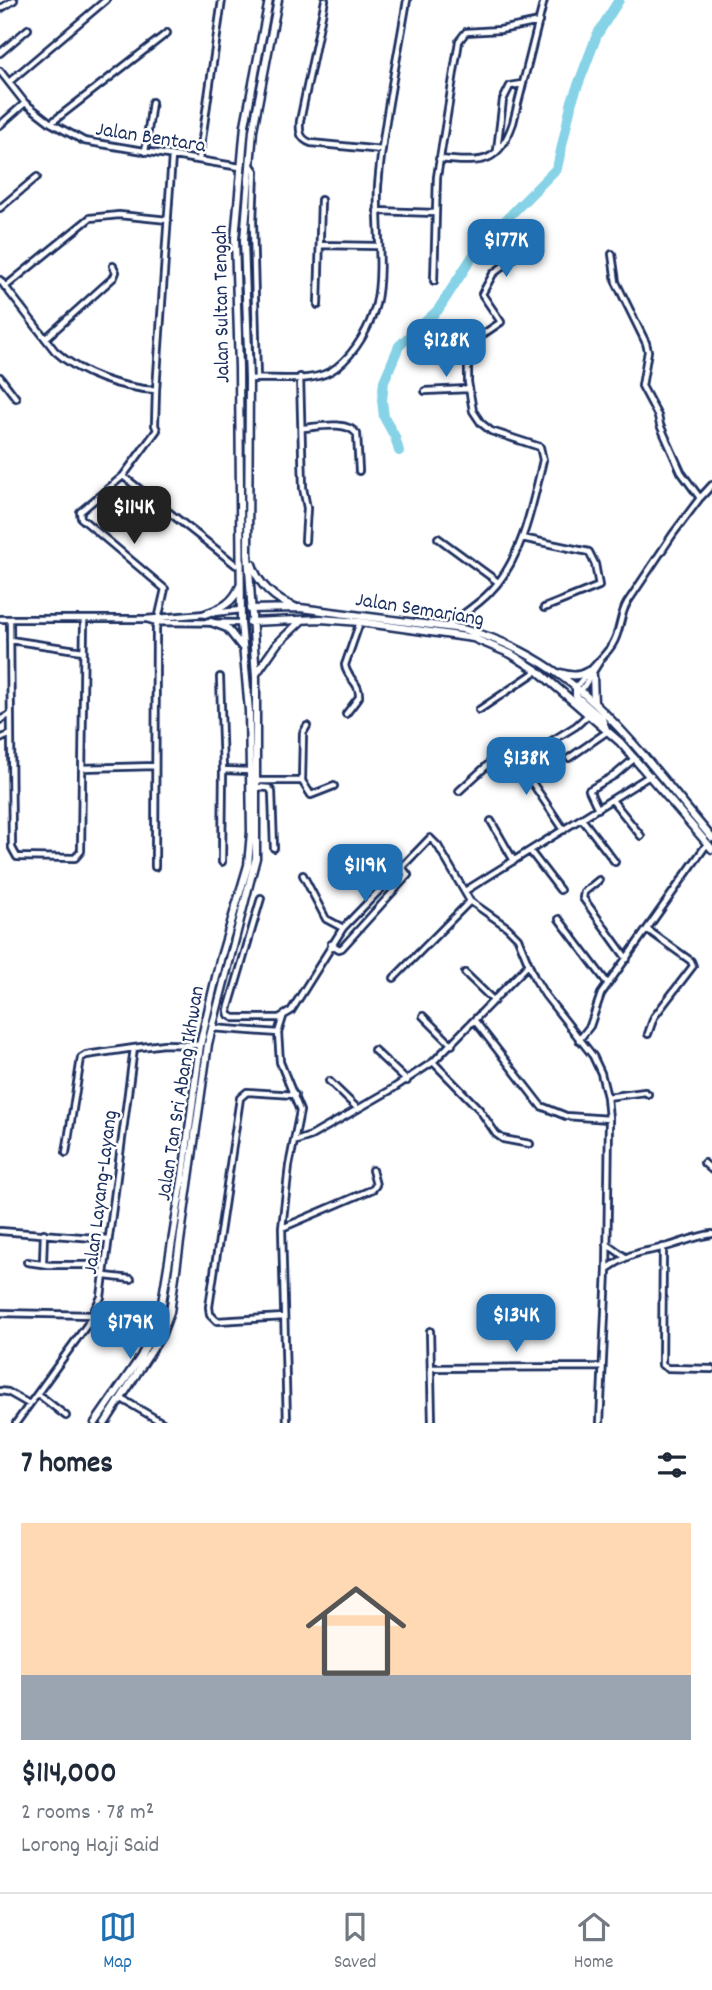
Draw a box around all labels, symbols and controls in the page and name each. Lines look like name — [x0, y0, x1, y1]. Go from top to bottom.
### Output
street label: Jalan Bentara — [93, 115, 209, 163]
pin: $177K — [457, 219, 555, 279]
street label: Jalan Sultan Tengah — [207, 225, 239, 383]
text: $177K — [484, 225, 528, 258]
pin: $128K — [397, 320, 495, 379]
text: $128K — [423, 325, 469, 358]
pin: $114K — [85, 486, 183, 546]
text: $114K — [113, 492, 155, 525]
street label: Jalan Semariang — [353, 586, 486, 636]
pin: $138K — [477, 738, 575, 797]
text: $138K — [503, 743, 549, 776]
pin: $119K — [316, 844, 414, 904]
text: $119K — [344, 850, 386, 883]
street label: Jalan Tan Sri Abang Ikhwan — [150, 984, 214, 1203]
street label: Jalan Layang-Layang — [77, 1108, 127, 1276]
pin: $134K — [467, 1294, 565, 1354]
text: $134K — [492, 1300, 540, 1333]
pin: $179K — [81, 1302, 179, 1361]
text: $179K — [107, 1307, 153, 1340]
text: 7 homes — [21, 1444, 113, 1487]
icon: filters — [653, 1446, 691, 1484]
icon: home — [293, 1568, 419, 1694]
text: $114,000 — [21, 1754, 117, 1797]
text: 2 rooms · 78 m² — [21, 1797, 154, 1830]
text: Lorong Haji Said — [21, 1830, 159, 1863]
tab: Map — [99, 1908, 137, 1977]
tab: Saved — [334, 1908, 376, 1977]
tab: Home — [574, 1908, 613, 1977]

